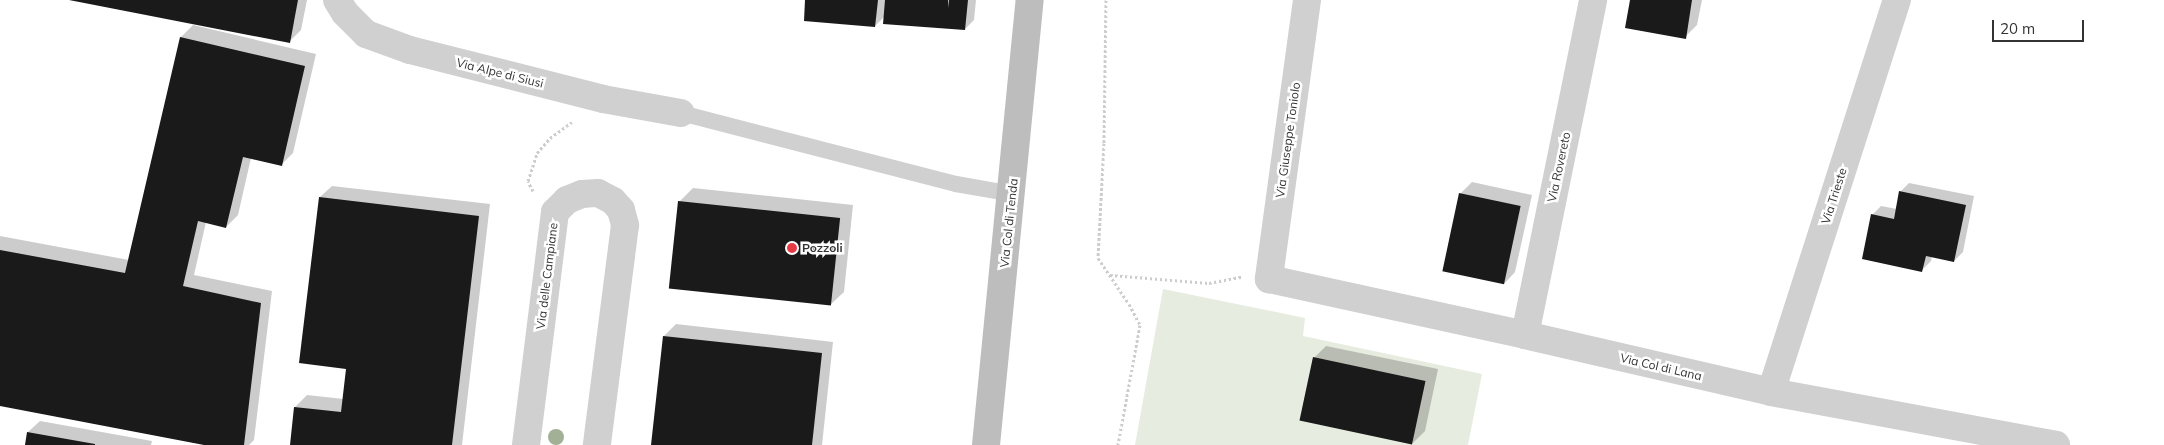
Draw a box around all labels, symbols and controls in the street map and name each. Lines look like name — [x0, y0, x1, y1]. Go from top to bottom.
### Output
scale bar — [1994, 10, 2086, 42]
text: 20 m — [2000, 19, 2035, 38]
street label: Via Alpe di Siusi — [455, 55, 545, 91]
street label: Via Giuseppe Toniolo — [1273, 81, 1303, 199]
street label: Via Rovereto — [1545, 131, 1573, 203]
street label: Via Trieste — [1818, 166, 1850, 226]
street label: Via Col di Tenda — [997, 178, 1021, 268]
street label: Via delle Campiane — [533, 222, 561, 330]
place label: Pozzoli — [802, 241, 843, 255]
marker: Pozzoli — [786, 242, 798, 254]
street label: Via Col di Lana — [1619, 351, 1703, 383]

